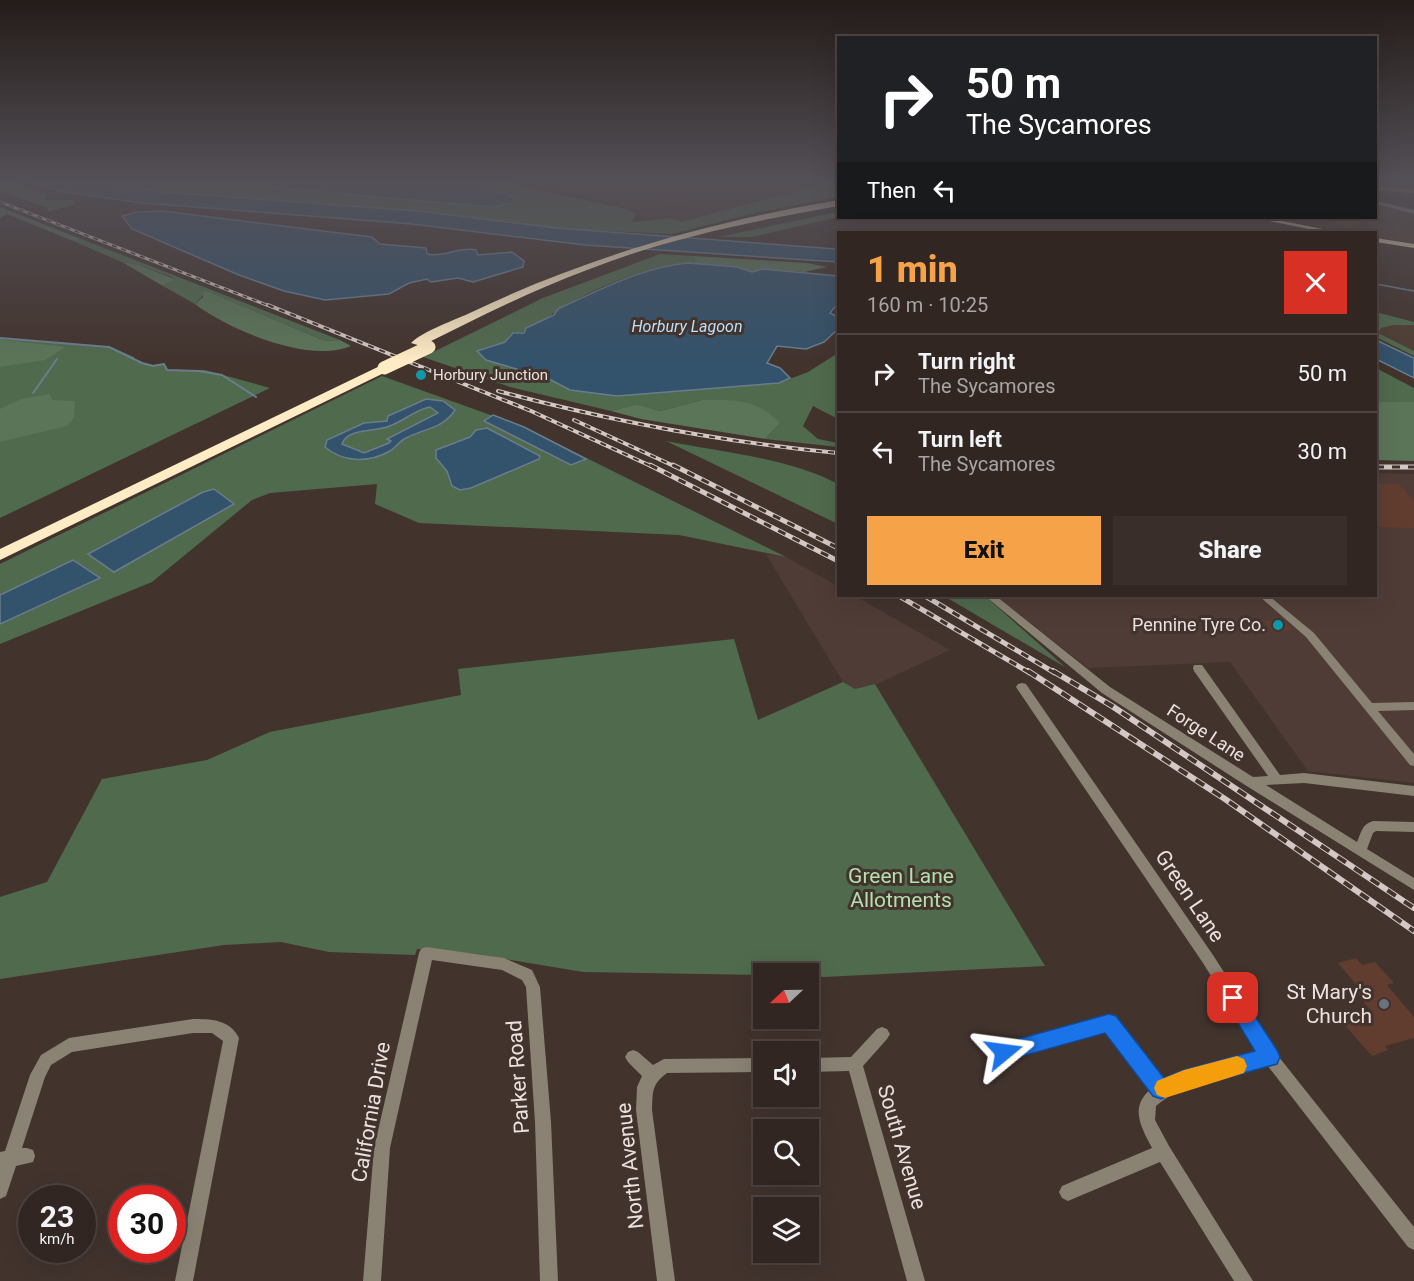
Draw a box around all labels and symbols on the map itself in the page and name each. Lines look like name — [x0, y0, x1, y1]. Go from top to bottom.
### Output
water label: Horbury Lagoon — [632, 317, 742, 336]
place label: Horbury Junction — [433, 366, 548, 384]
marker: Horbury Junction — [414, 368, 428, 382]
place label: Pennine Tyre Co. — [1132, 614, 1266, 635]
marker: Pennine Tyre Co. — [1271, 618, 1285, 632]
street label: Forge Lane — [1163, 700, 1249, 766]
street label: Green Lane — [1150, 845, 1230, 947]
park label: Green Lane Allotments — [848, 864, 954, 912]
north arrow — [753, 963, 819, 1029]
pin — [1207, 972, 1258, 1023]
place label: St Mary's Church — [1287, 980, 1372, 1028]
marker: St Mary's Church — [1377, 997, 1391, 1011]
street label: Parker Road — [502, 1019, 534, 1135]
position arrow — [972, 1020, 1036, 1084]
street label: California Drive — [347, 1040, 395, 1184]
street label: South Avenue — [873, 1082, 931, 1212]
street label: North Avenue — [611, 1102, 649, 1230]
speed limit sign: 30 — [108, 1185, 186, 1263]

